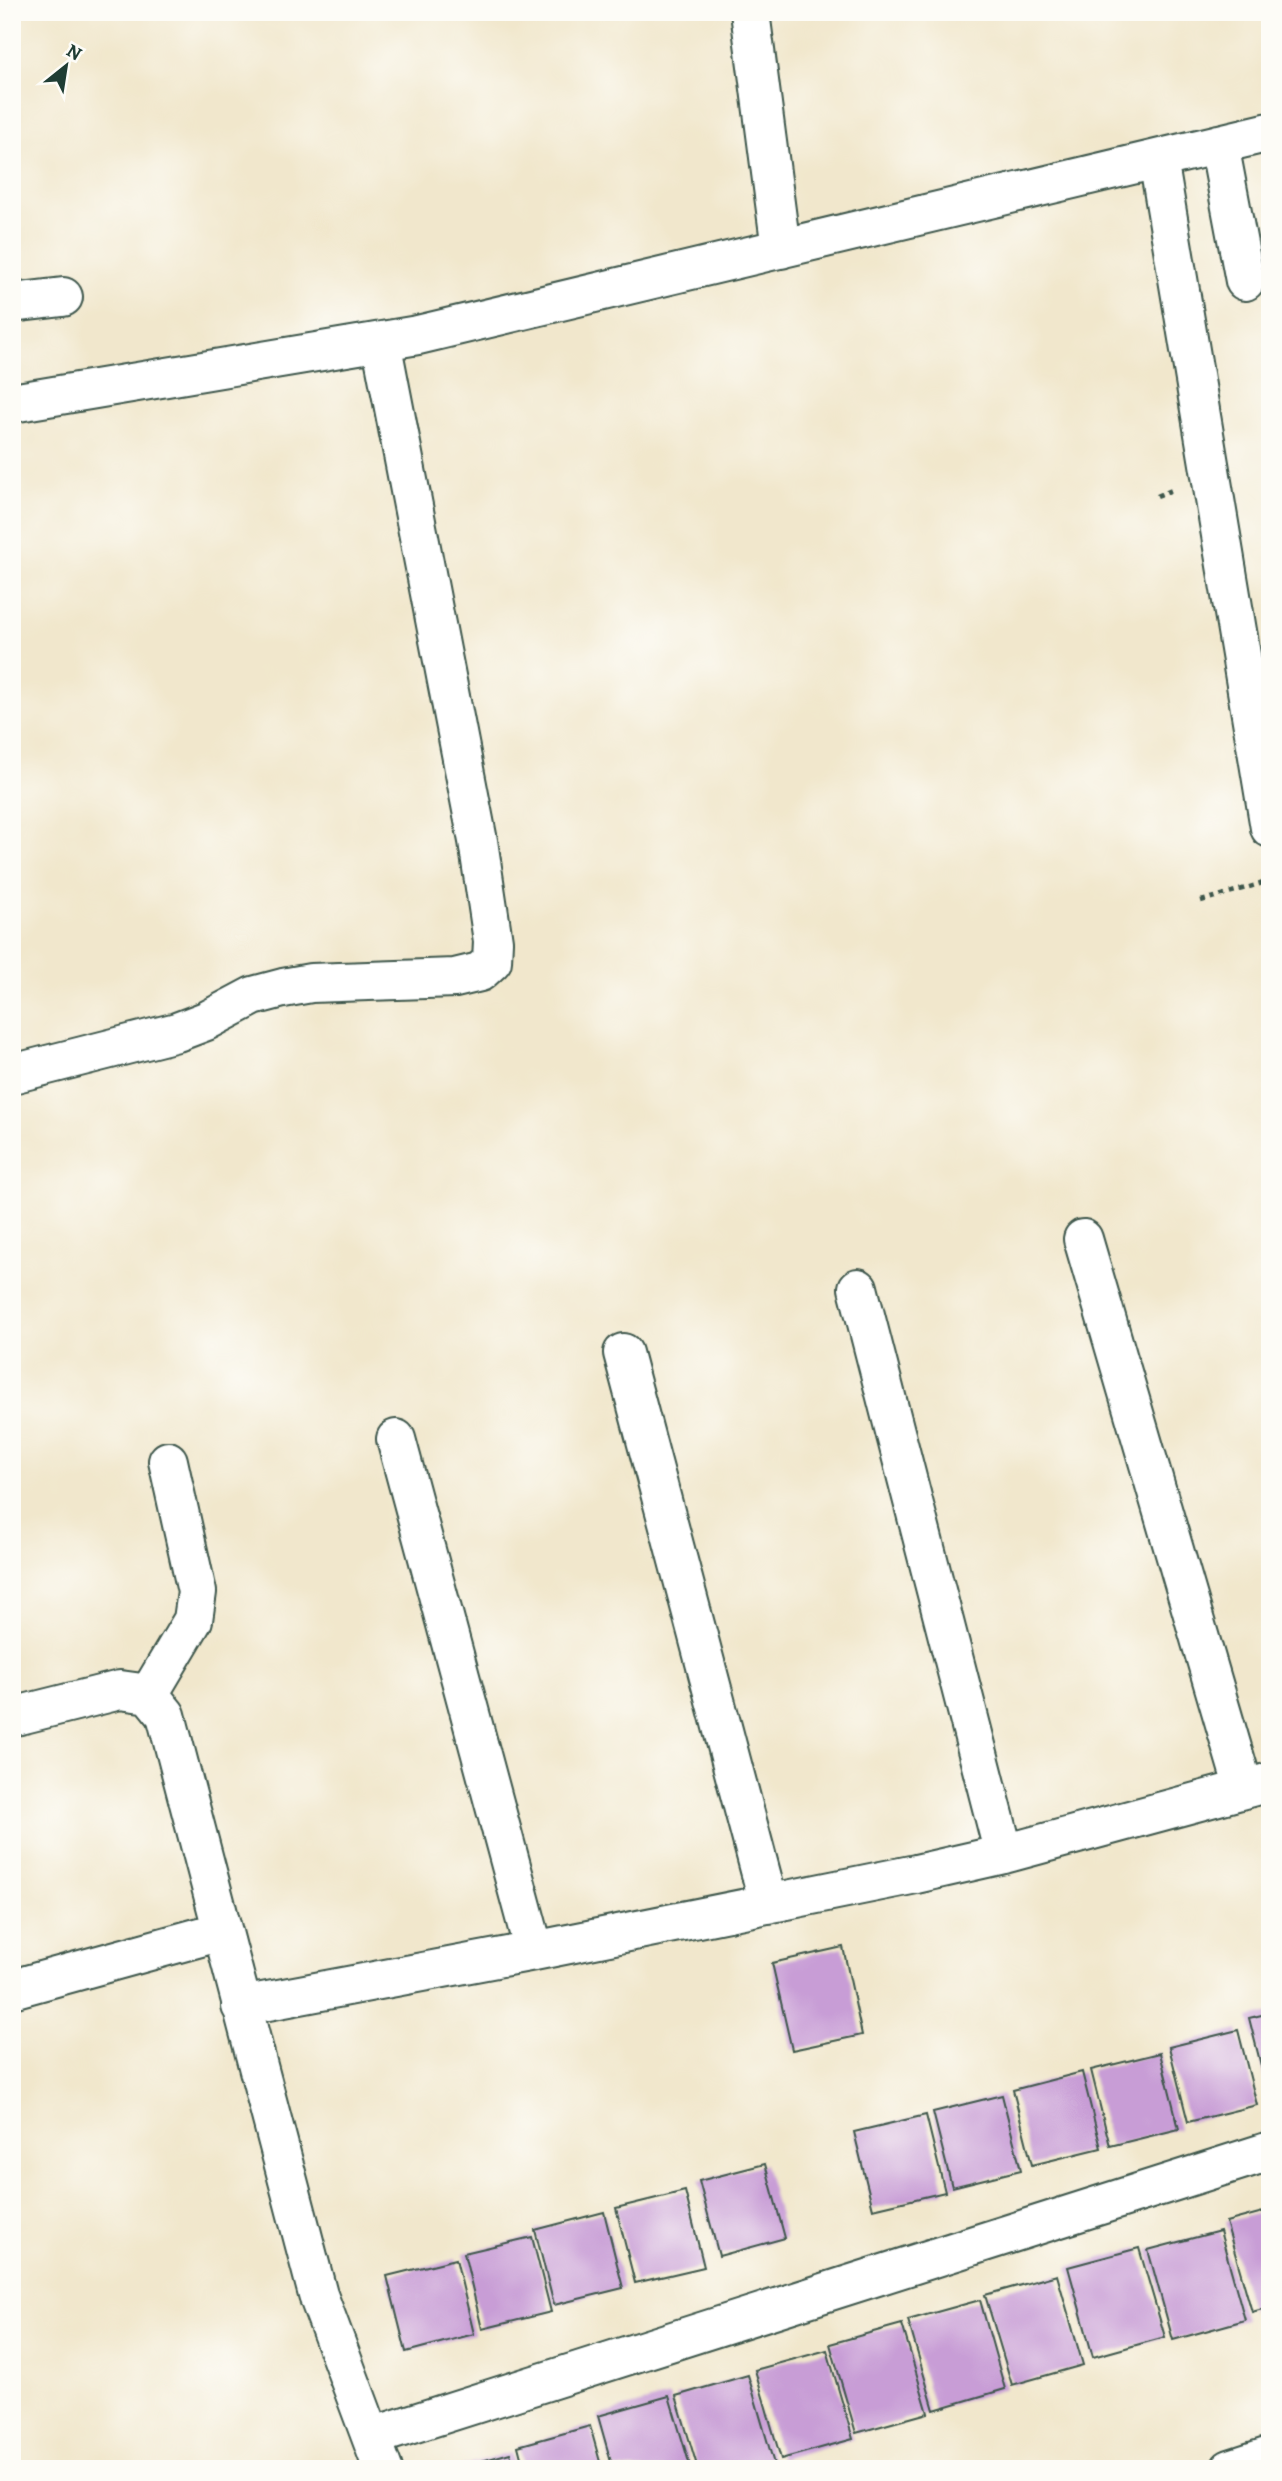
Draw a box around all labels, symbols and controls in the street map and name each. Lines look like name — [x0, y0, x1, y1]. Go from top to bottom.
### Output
north arrow — [32, 32, 102, 102]
text: N — [62, 37, 87, 67]

